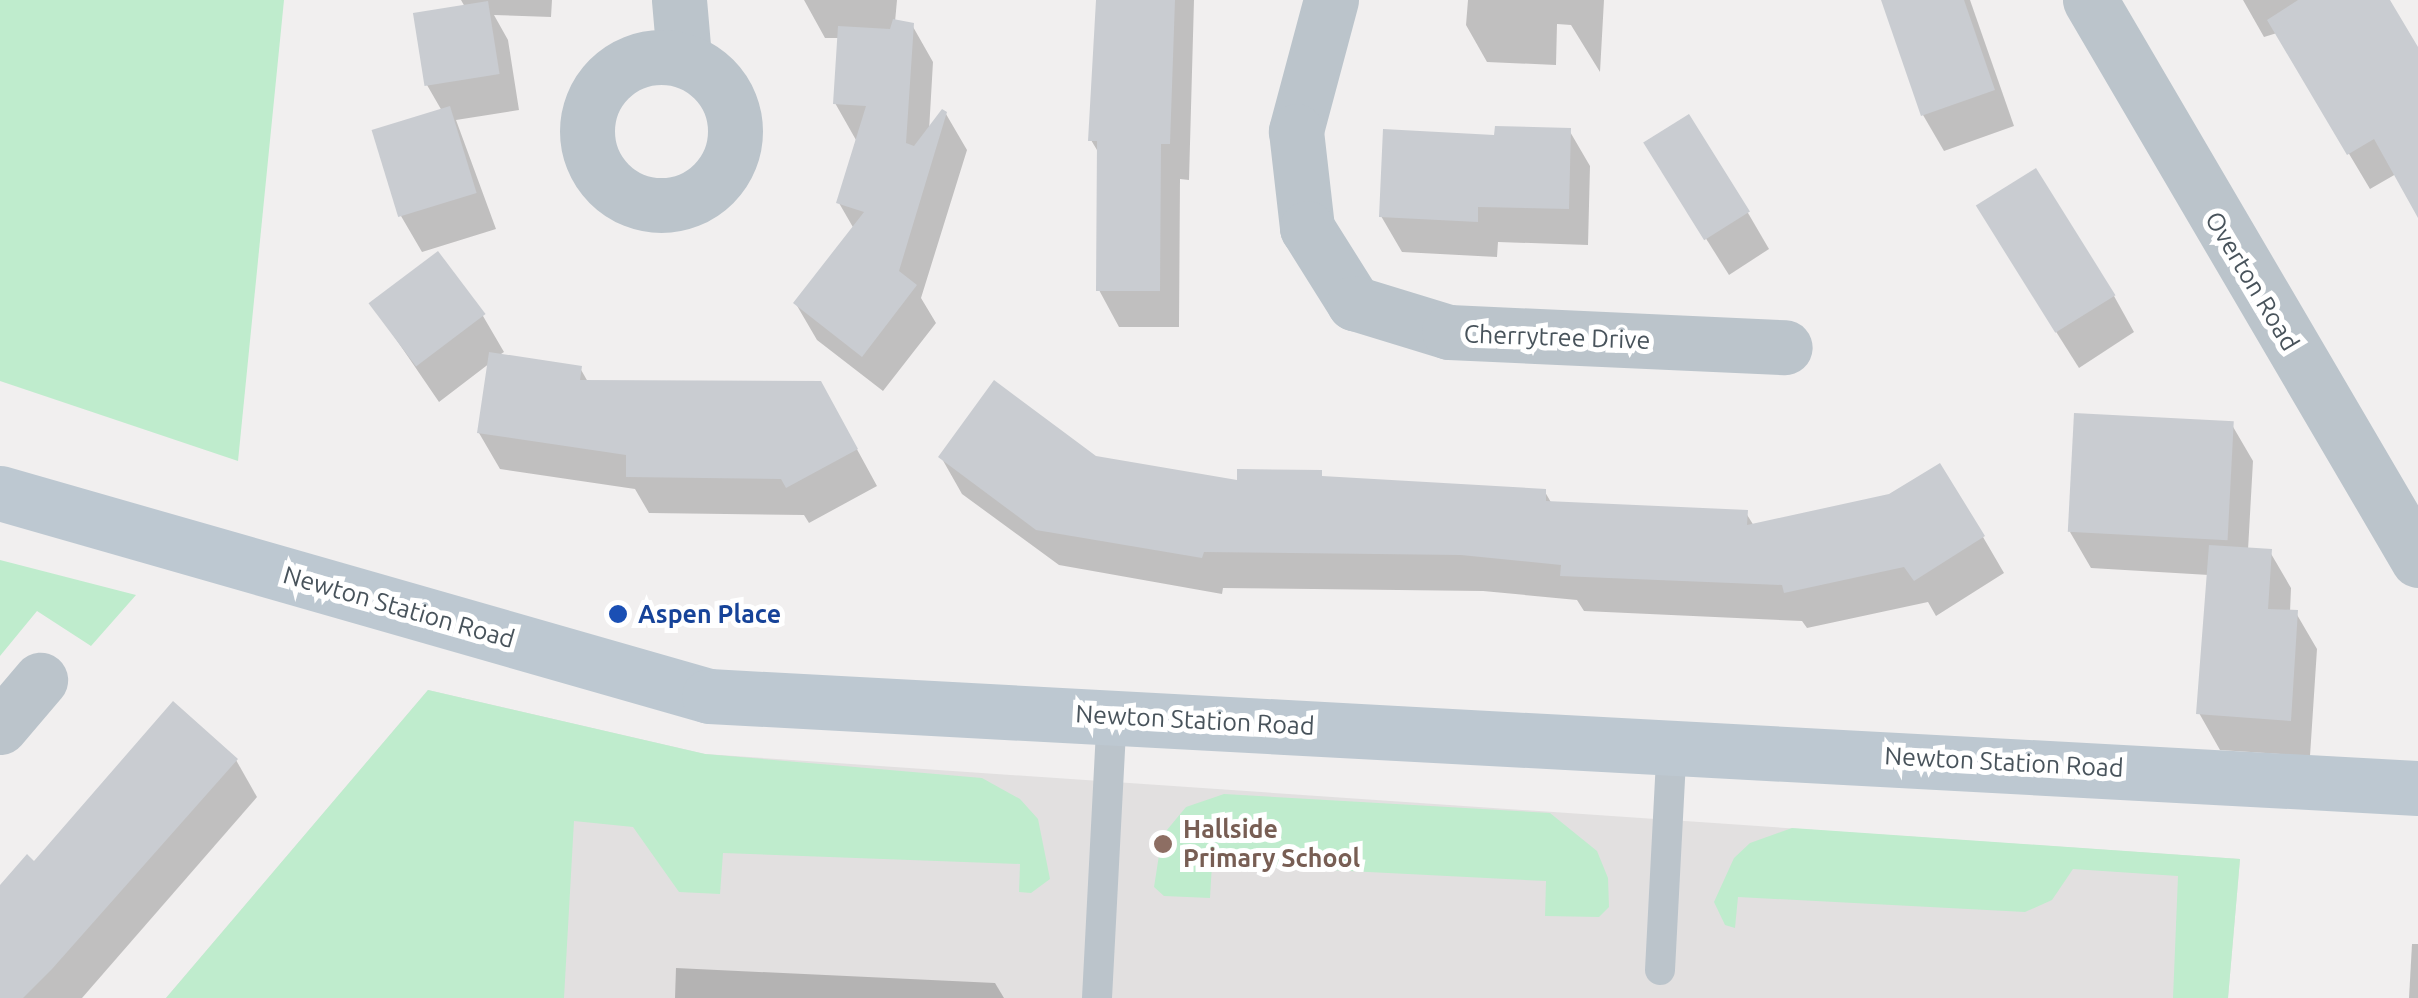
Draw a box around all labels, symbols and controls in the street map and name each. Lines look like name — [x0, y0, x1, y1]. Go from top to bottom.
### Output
street label: Overton Road — [2199, 206, 2305, 356]
street label: Cherrytree Drive — [1463, 319, 1651, 355]
street label: Newton Station Road — [280, 560, 518, 654]
place label: Aspen Place — [638, 599, 781, 629]
marker: Aspen Place — [607, 603, 629, 625]
street label: Newton Station Road — [1075, 699, 1315, 741]
street label: Newton Station Road — [1884, 741, 2124, 783]
place label: Hallside Primary School — [1183, 815, 1360, 874]
marker: Hallside Primary School — [1152, 833, 1174, 855]

